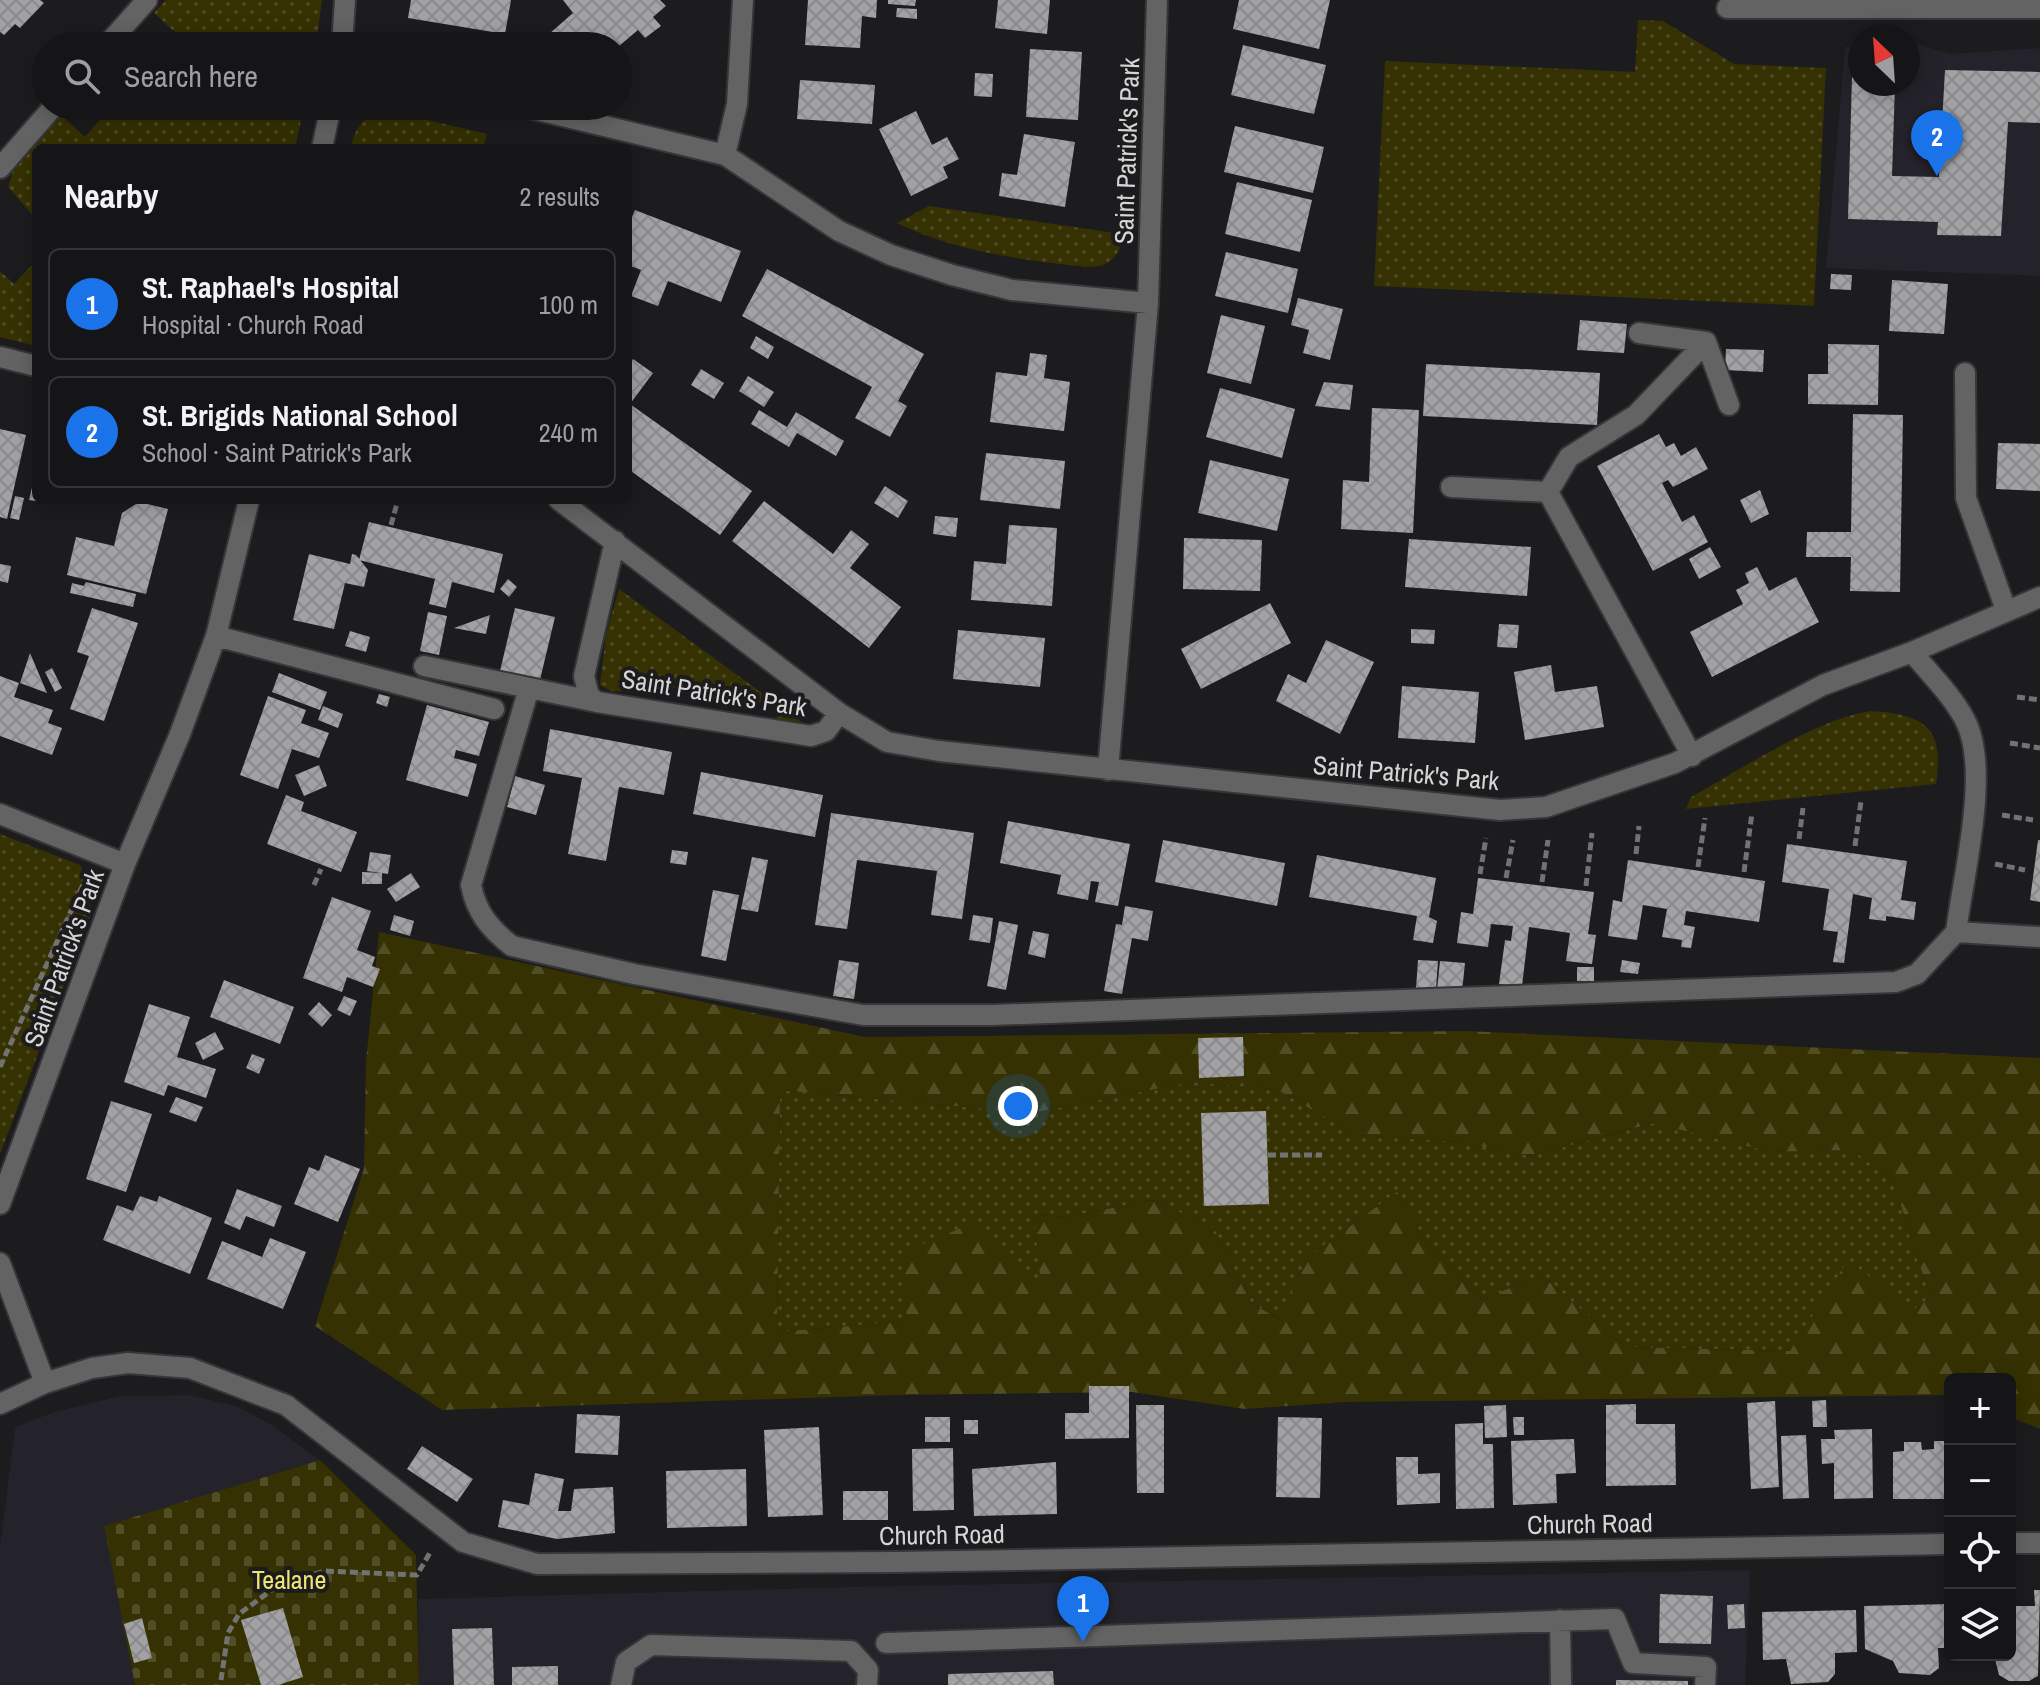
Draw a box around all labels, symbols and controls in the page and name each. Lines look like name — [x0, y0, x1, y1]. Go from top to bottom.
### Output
north arrow — [1848, 24, 1920, 96]
search box — [32, 32, 632, 120]
icon: search — [60, 54, 104, 98]
text: Search here — [124, 56, 258, 96]
street label: Saint Patrick's Park — [1106, 57, 1147, 245]
pin: 2 — [1911, 110, 1963, 176]
text: Nearby — [64, 173, 159, 219]
text: 2 results — [519, 179, 600, 214]
text: St. Raphael's Hospital — [142, 267, 399, 307]
text: 1 — [86, 287, 98, 322]
text: 100 m — [539, 287, 598, 322]
text: Hospital · Church Road — [142, 307, 364, 342]
text: St. Brigids National School — [142, 395, 458, 435]
text: 2 — [86, 415, 98, 450]
text: 240 m — [539, 415, 598, 450]
text: School · Saint Patrick's Park — [142, 435, 412, 470]
street label: Saint Patrick's Park — [619, 661, 809, 724]
street label: Saint Patrick's Park — [1312, 747, 1501, 798]
street label: Saint Patrick's Park — [15, 864, 112, 1051]
your location — [998, 1086, 1038, 1126]
map controls — [1944, 1373, 2016, 1661]
button: + — [1944, 1373, 2016, 1445]
button: − — [1944, 1445, 2016, 1517]
street label: Church Road — [1527, 1505, 1653, 1542]
street label: Church Road — [879, 1516, 1005, 1553]
button: locate — [1944, 1517, 2016, 1589]
park label: Tealane — [252, 1562, 326, 1597]
pin: 1 — [1057, 1576, 1109, 1642]
button: layers — [1944, 1589, 2016, 1661]

